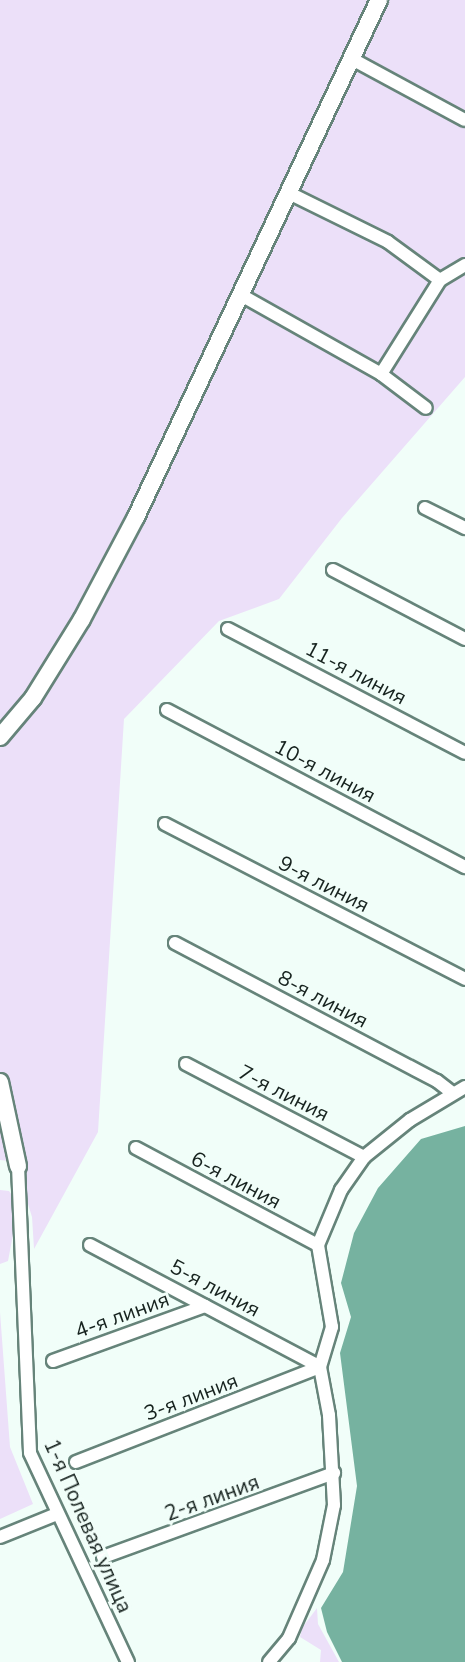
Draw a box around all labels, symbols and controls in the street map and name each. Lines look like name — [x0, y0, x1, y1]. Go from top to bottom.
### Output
street label: 11-я линия — [301, 636, 411, 710]
street label: 10-я линия — [270, 734, 380, 808]
street label: 9-я линия — [274, 850, 374, 918]
street label: 8-я линия — [274, 965, 372, 1033]
street label: 7-я линия — [234, 1059, 334, 1127]
street label: 6-я линия — [187, 1146, 285, 1214]
street label: 5-я линия — [166, 1254, 264, 1322]
street label: 4-я линия — [71, 1286, 173, 1344]
street label: 3-я линия — [141, 1368, 241, 1426]
street label: 1-я Полевая улица — [38, 1435, 138, 1617]
street label: 2-я линия — [161, 1469, 263, 1527]

